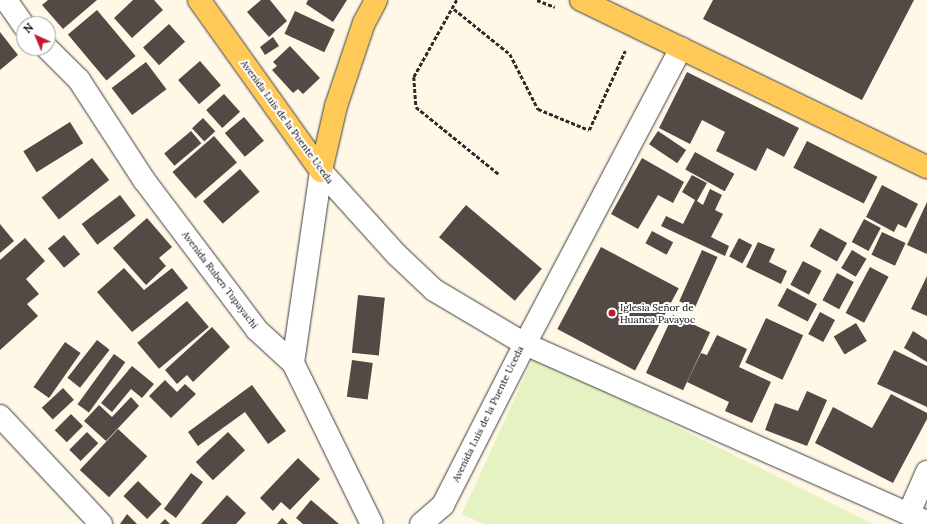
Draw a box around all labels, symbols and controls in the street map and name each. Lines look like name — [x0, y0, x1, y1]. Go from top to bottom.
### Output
north arrow — [16, 16, 56, 56]
text: N — [20, 20, 36, 36]
street label: Avenida Luis de la Puente Uceda — [238, 58, 336, 186]
street label: Avenida Ruben Tupayachi — [179, 229, 261, 331]
place label: Iglesia Señor de Huanca Pavayoc — [620, 301, 695, 324]
marker: Iglesia Señor de Huanca Pavayoc — [607, 308, 617, 318]
street label: Avenida Luis de la Puente Uceda — [450, 344, 526, 484]

